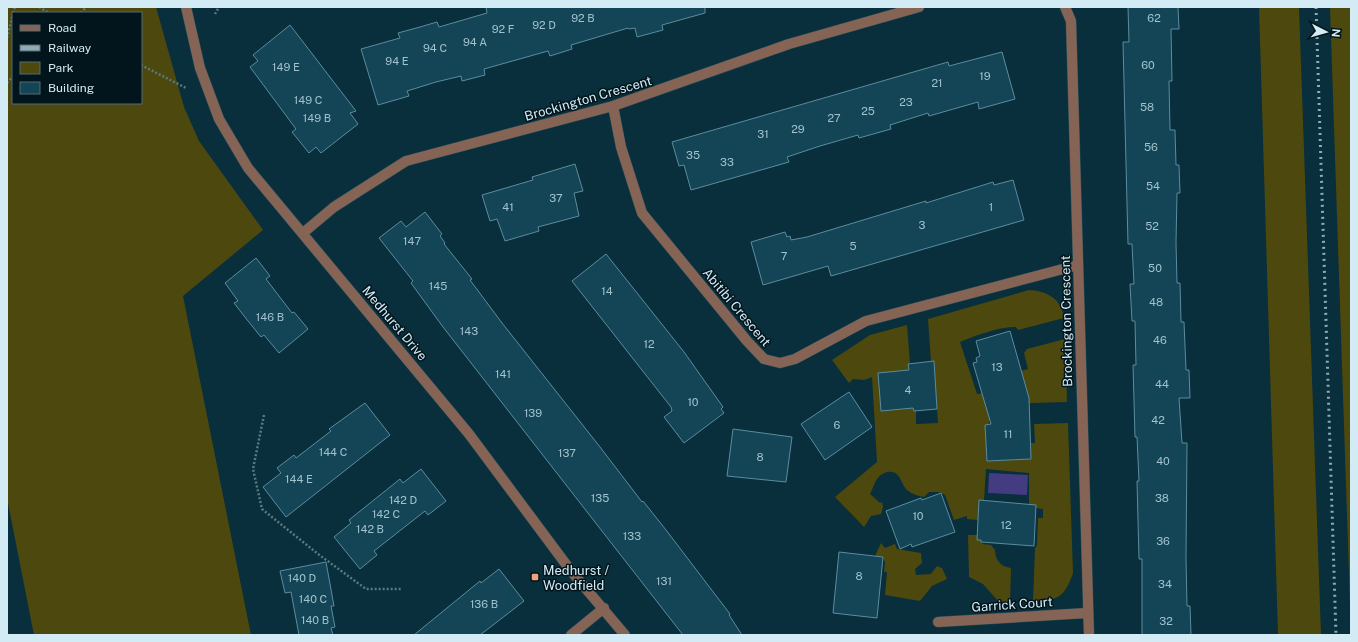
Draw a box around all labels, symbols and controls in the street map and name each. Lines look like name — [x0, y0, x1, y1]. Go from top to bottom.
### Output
legend — [12, 12, 142, 104]
house number: 92 B — [571, 12, 595, 24]
house number: 62 — [1147, 12, 1161, 24]
north arrow — [1306, 12, 1346, 52]
house number: 92 D — [532, 19, 556, 31]
text: Road — [48, 21, 76, 35]
house number: 92 F — [492, 23, 514, 35]
text: N — [1330, 28, 1342, 38]
house number: 94 A — [463, 36, 487, 48]
text: Railway — [48, 41, 92, 55]
house number: 94 C — [423, 42, 447, 54]
house number: 94 E — [385, 55, 409, 67]
house number: 60 — [1141, 59, 1155, 71]
text: Park — [48, 61, 74, 75]
house number: 149 E — [272, 61, 300, 73]
house number: 19 — [979, 70, 991, 82]
street label: Brockington Crescent — [523, 73, 653, 124]
house number: 21 — [931, 77, 943, 89]
text: Building — [48, 81, 94, 95]
house number: 149 C — [294, 94, 322, 106]
house number: 23 — [899, 96, 913, 108]
house number: 58 — [1140, 101, 1154, 113]
house number: 25 — [861, 105, 875, 117]
house number: 149 B — [303, 112, 331, 124]
house number: 27 — [827, 112, 841, 124]
house number: 29 — [791, 123, 805, 135]
house number: 31 — [757, 128, 769, 140]
house number: 56 — [1144, 141, 1158, 153]
house number: 35 — [686, 149, 700, 161]
house number: 33 — [720, 156, 734, 168]
house number: 54 — [1146, 180, 1160, 192]
house number: 37 — [549, 192, 563, 204]
house number: 41 — [502, 201, 514, 213]
house number: 1 — [989, 201, 993, 213]
house number: 3 — [919, 219, 926, 231]
house number: 52 — [1145, 220, 1159, 232]
house number: 147 — [403, 235, 421, 247]
house number: 5 — [849, 240, 857, 252]
house number: 7 — [781, 250, 788, 262]
street label: Brockington Crescent — [1058, 255, 1075, 387]
house number: 50 — [1148, 262, 1162, 274]
street label: Abitibi Crescent — [700, 265, 774, 349]
house number: 145 — [429, 280, 447, 292]
street label: Medhurst Drive — [359, 283, 430, 364]
house number: 14 — [601, 285, 613, 297]
house number: 48 — [1149, 296, 1163, 308]
house number: 146 B — [256, 311, 284, 323]
house number: 143 — [460, 325, 478, 337]
house number: 46 — [1153, 334, 1167, 346]
house number: 12 — [643, 338, 655, 350]
house number: 13 — [991, 361, 1003, 373]
house number: 141 — [495, 368, 511, 380]
house number: 44 — [1155, 378, 1169, 390]
house number: 4 — [905, 384, 912, 396]
house number: 10 — [687, 396, 699, 408]
house number: 139 — [524, 407, 542, 419]
house number: 42 — [1151, 414, 1165, 426]
house number: 6 — [834, 419, 841, 431]
house number: 11 — [1004, 428, 1012, 440]
house number: 144 C — [319, 446, 347, 458]
house number: 137 — [558, 447, 576, 459]
house number: 8 — [756, 451, 764, 463]
house number: 40 — [1156, 455, 1170, 467]
house number: 144 E — [285, 473, 313, 485]
house number: 135 — [591, 492, 609, 504]
house number: 38 — [1155, 492, 1169, 504]
house number: 142 D — [389, 494, 417, 506]
house number: 142 C — [372, 508, 400, 520]
house number: 10 — [912, 510, 924, 522]
house number: 12 — [1000, 519, 1012, 531]
house number: 142 B — [356, 523, 384, 535]
house number: 133 — [623, 530, 641, 542]
house number: 36 — [1156, 535, 1170, 547]
place label: Medhurst / Woodfield — [543, 563, 609, 593]
house number: 8 — [855, 570, 863, 582]
house number: 140 D — [288, 572, 317, 584]
marker: Medhurst / Woodfield — [530, 572, 540, 582]
house number: 131 — [656, 575, 672, 587]
house number: 34 — [1158, 578, 1172, 590]
house number: 140 C — [299, 593, 327, 605]
street label: Garrick Court — [971, 594, 1053, 615]
house number: 136 B — [470, 598, 498, 610]
house number: 140 B — [301, 614, 329, 626]
house number: 32 — [1159, 615, 1173, 627]

